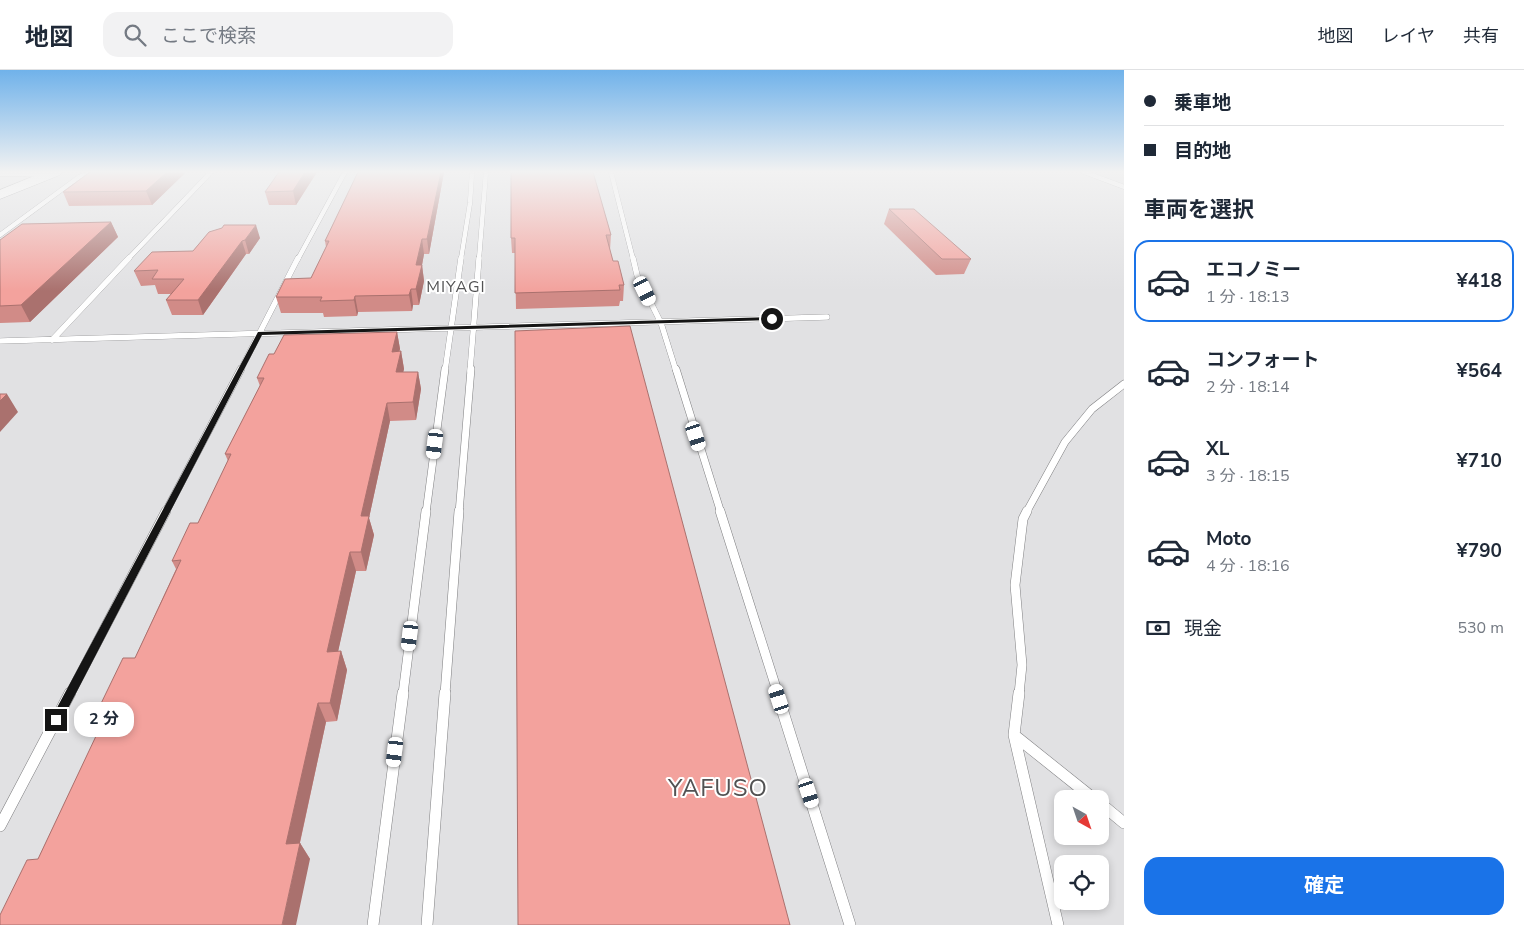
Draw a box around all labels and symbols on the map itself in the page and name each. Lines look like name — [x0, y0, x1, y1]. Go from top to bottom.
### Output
car — [631, 274, 658, 308]
district label: MIYAGI — [426, 276, 486, 298]
route start — [761, 308, 783, 330]
car — [684, 419, 707, 453]
car — [425, 428, 444, 460]
car — [400, 620, 419, 652]
car — [767, 682, 790, 716]
callout: 2 分 — [74, 702, 134, 738]
route end — [45, 709, 67, 731]
car — [385, 736, 404, 768]
district label: YAFUSO — [667, 772, 768, 804]
car — [797, 776, 820, 810]
north arrow — [1054, 790, 1109, 845]

